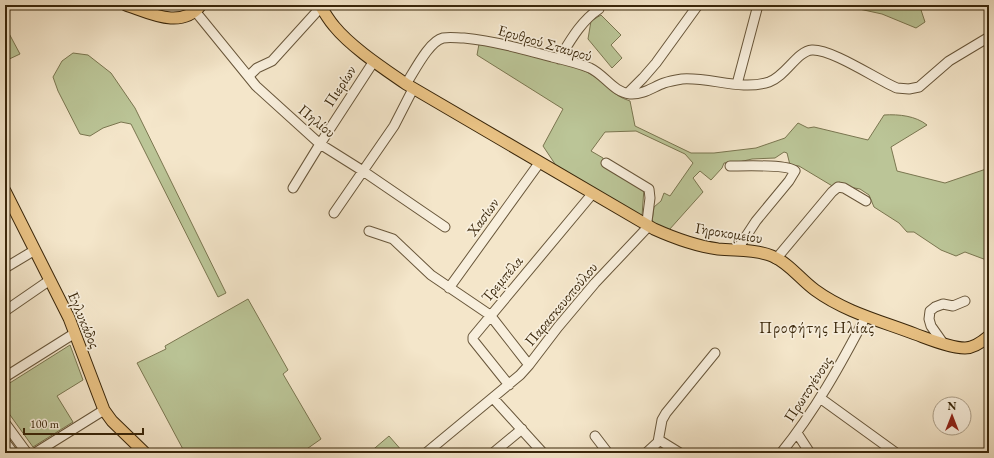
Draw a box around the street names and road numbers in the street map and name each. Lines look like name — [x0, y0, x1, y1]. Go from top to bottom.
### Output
street label: Ερυθρού Σταυρού — [496, 20, 594, 65]
street label: Πιερίων — [319, 61, 360, 110]
street label: Πηλίου — [295, 100, 340, 141]
street label: Χασίων — [462, 194, 503, 240]
street label: Γηροκομείου — [694, 218, 764, 247]
street label: Τρεμπέλα — [477, 251, 527, 306]
street label: Παρασκευοπούλου — [520, 258, 601, 350]
street label: Εγλυκάδος — [64, 289, 105, 351]
street label: Πρωτογένους — [779, 352, 836, 425]

